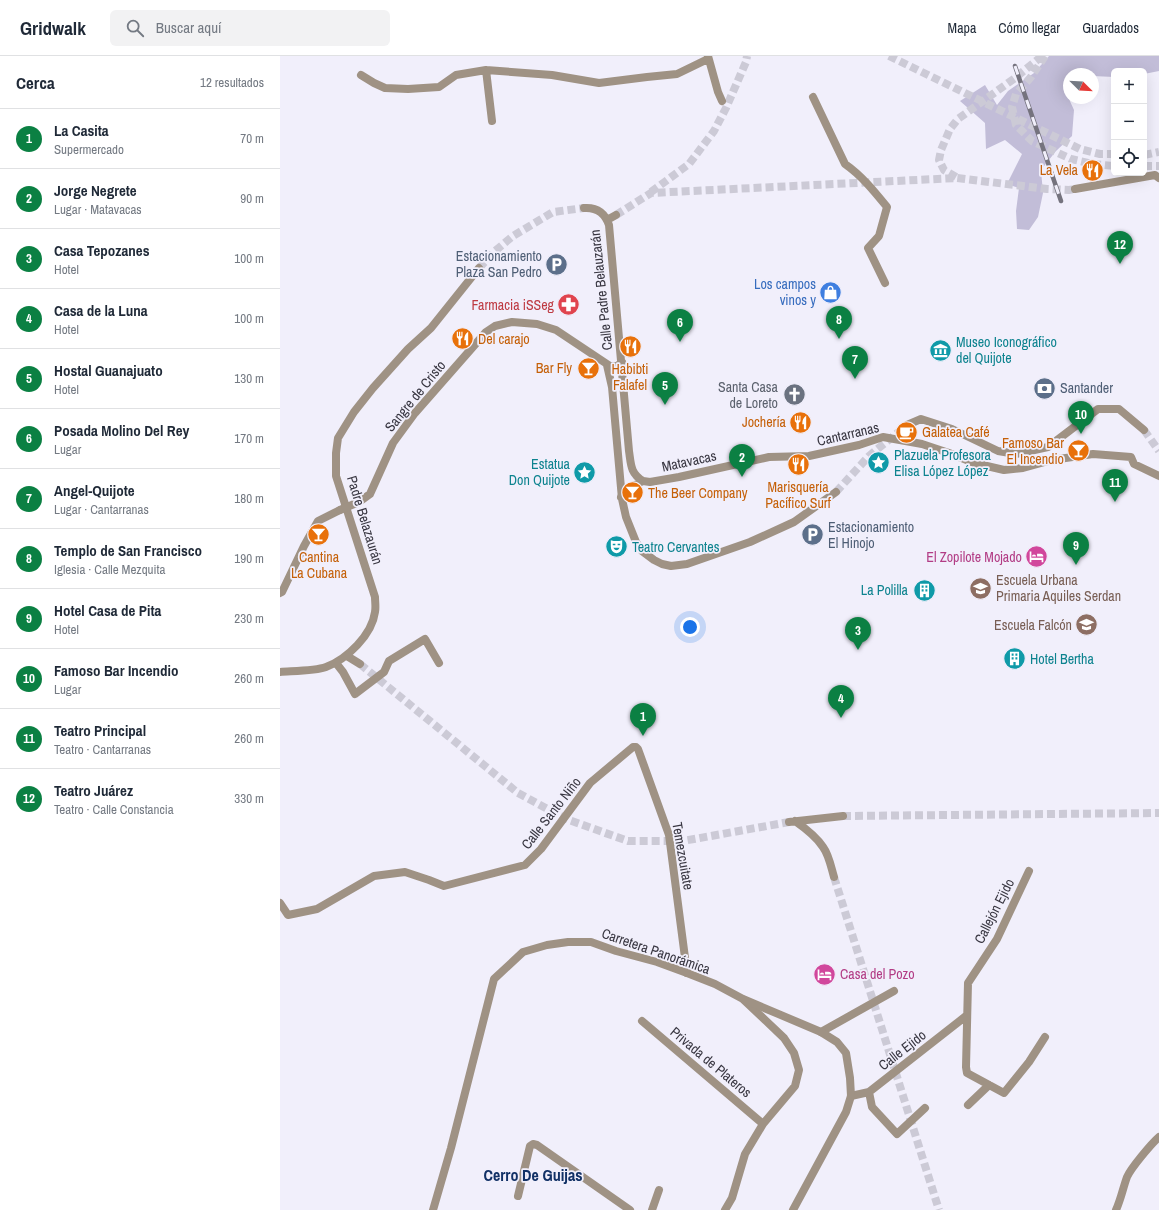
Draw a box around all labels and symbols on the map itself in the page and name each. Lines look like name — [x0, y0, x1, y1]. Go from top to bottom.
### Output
north arrow — [1063, 68, 1099, 104]
restaurant icon: La Vela — [1080, 157, 1106, 183]
place label: La Vela — [1040, 161, 1079, 179]
street label: Calle Padre Belauzarán — [586, 229, 616, 351]
pin: 12 — [1107, 231, 1133, 264]
place label: Estacionamiento Plaza San Pedro — [456, 247, 542, 281]
parking icon: Estacionamiento Plaza San Pedro — [544, 251, 570, 277]
place label: Los campos vinos y — [754, 275, 816, 309]
shop icon: Los campos vinos y — [818, 279, 844, 305]
pharmacy icon: Farmacia iSSeg — [556, 292, 582, 318]
place label: Farmacia iSSeg — [472, 296, 555, 314]
pin: 8 — [826, 306, 852, 339]
pin: 6 — [667, 309, 693, 342]
restaurant icon: Del carajo — [449, 326, 475, 352]
place label: Del carajo — [478, 330, 530, 348]
place label: Museo Iconográfico del Quijote — [956, 333, 1057, 367]
restaurant icon: Habibti Falafel — [617, 334, 643, 360]
museum icon: Museo Iconográfico del Quijote — [927, 337, 953, 363]
pin: 7 — [842, 346, 868, 379]
bar icon: Bar Fly — [575, 355, 601, 381]
street label: Sangre de Cristo — [381, 357, 449, 435]
place label: Bar Fly — [536, 359, 572, 377]
place label: Habibti Falafel — [611, 360, 649, 394]
pin: 5 — [652, 372, 678, 405]
bank icon: Santander — [1031, 375, 1057, 401]
place label: Santa Casa de Loreto — [718, 378, 779, 412]
place label: Santander — [1060, 379, 1113, 397]
church icon: Santa Casa de Loreto — [781, 382, 807, 408]
pin: 10 — [1068, 401, 1094, 434]
restaurant icon: Jochería — [788, 409, 814, 435]
place label: Jochería — [742, 413, 787, 431]
street label: Cantarranas — [815, 418, 881, 450]
cafe icon: Galatea Café — [893, 419, 919, 445]
place label: Galatea Café — [922, 423, 990, 441]
place label: Famoso Bar El Incendio — [1002, 434, 1064, 468]
bar icon: Famoso Bar El Incendio — [1066, 438, 1092, 464]
pin: 2 — [729, 444, 755, 477]
street label: Matavacas — [660, 446, 718, 476]
place label: Plazuela Profesora Elisa López López — [894, 446, 992, 480]
place icon: Plazuela Profesora Elisa López López — [866, 450, 892, 476]
restaurant icon: Marisquería Pacífico Surf — [785, 452, 811, 478]
place label: Estatua Don Quijote — [509, 455, 571, 489]
place icon: Estatua Don Quijote — [572, 459, 598, 485]
pin: 11 — [1102, 469, 1128, 502]
street label: Padre Belazaurán — [343, 473, 387, 567]
place label: Marisquería Pacífico Surf — [765, 478, 832, 512]
bar icon: The Beer Company — [620, 480, 646, 506]
place label: The Beer Company — [648, 484, 748, 502]
place label: Estacionamiento El Hinojo — [828, 518, 914, 552]
bar icon: Cantina La Cubana — [306, 522, 332, 548]
parking icon: Estacionamiento El Hinojo — [799, 522, 825, 548]
pin: 9 — [1063, 532, 1089, 565]
theatre icon: Teatro Cervantes — [604, 534, 630, 560]
place label: Teatro Cervantes — [632, 538, 720, 556]
hotel icon: El Zopilote Mojado — [1024, 544, 1050, 570]
place label: Cantina La Cubana — [291, 548, 348, 582]
place label: El Zopilote Mojado — [926, 548, 1022, 566]
place label: Escuela Urbana Primaria Aquiles Serdan — [996, 571, 1121, 605]
school or university icon: Escuela Urbana Primaria Aquiles Serdan — [967, 575, 993, 601]
building icon: La Polilla — [911, 577, 937, 603]
place label: La Polilla — [861, 581, 909, 599]
school or university icon: Escuela Falcón — [1074, 612, 1100, 638]
place label: Escuela Falcón — [994, 616, 1072, 634]
your location — [680, 617, 700, 637]
pin: 3 — [845, 617, 871, 650]
building icon: Hotel Bertha — [1002, 646, 1028, 672]
place label: Hotel Bertha — [1030, 650, 1094, 668]
pin: 4 — [828, 685, 854, 718]
pin: 1 — [630, 703, 656, 736]
street label: Calle Santo Niño — [517, 773, 585, 853]
street label: Temezcuitate — [668, 821, 698, 891]
street label: Callejón Ejido — [970, 875, 1018, 947]
street label: Carretera Panorámica — [599, 924, 713, 978]
hotel icon: Casa del Pozo — [811, 961, 837, 987]
place label: Casa del Pozo — [840, 965, 915, 983]
street label: Privada de Plateros — [667, 1023, 756, 1101]
street label: Calle Ejido — [875, 1026, 929, 1074]
district label: Cerro De Guijas — [483, 1164, 583, 1186]

